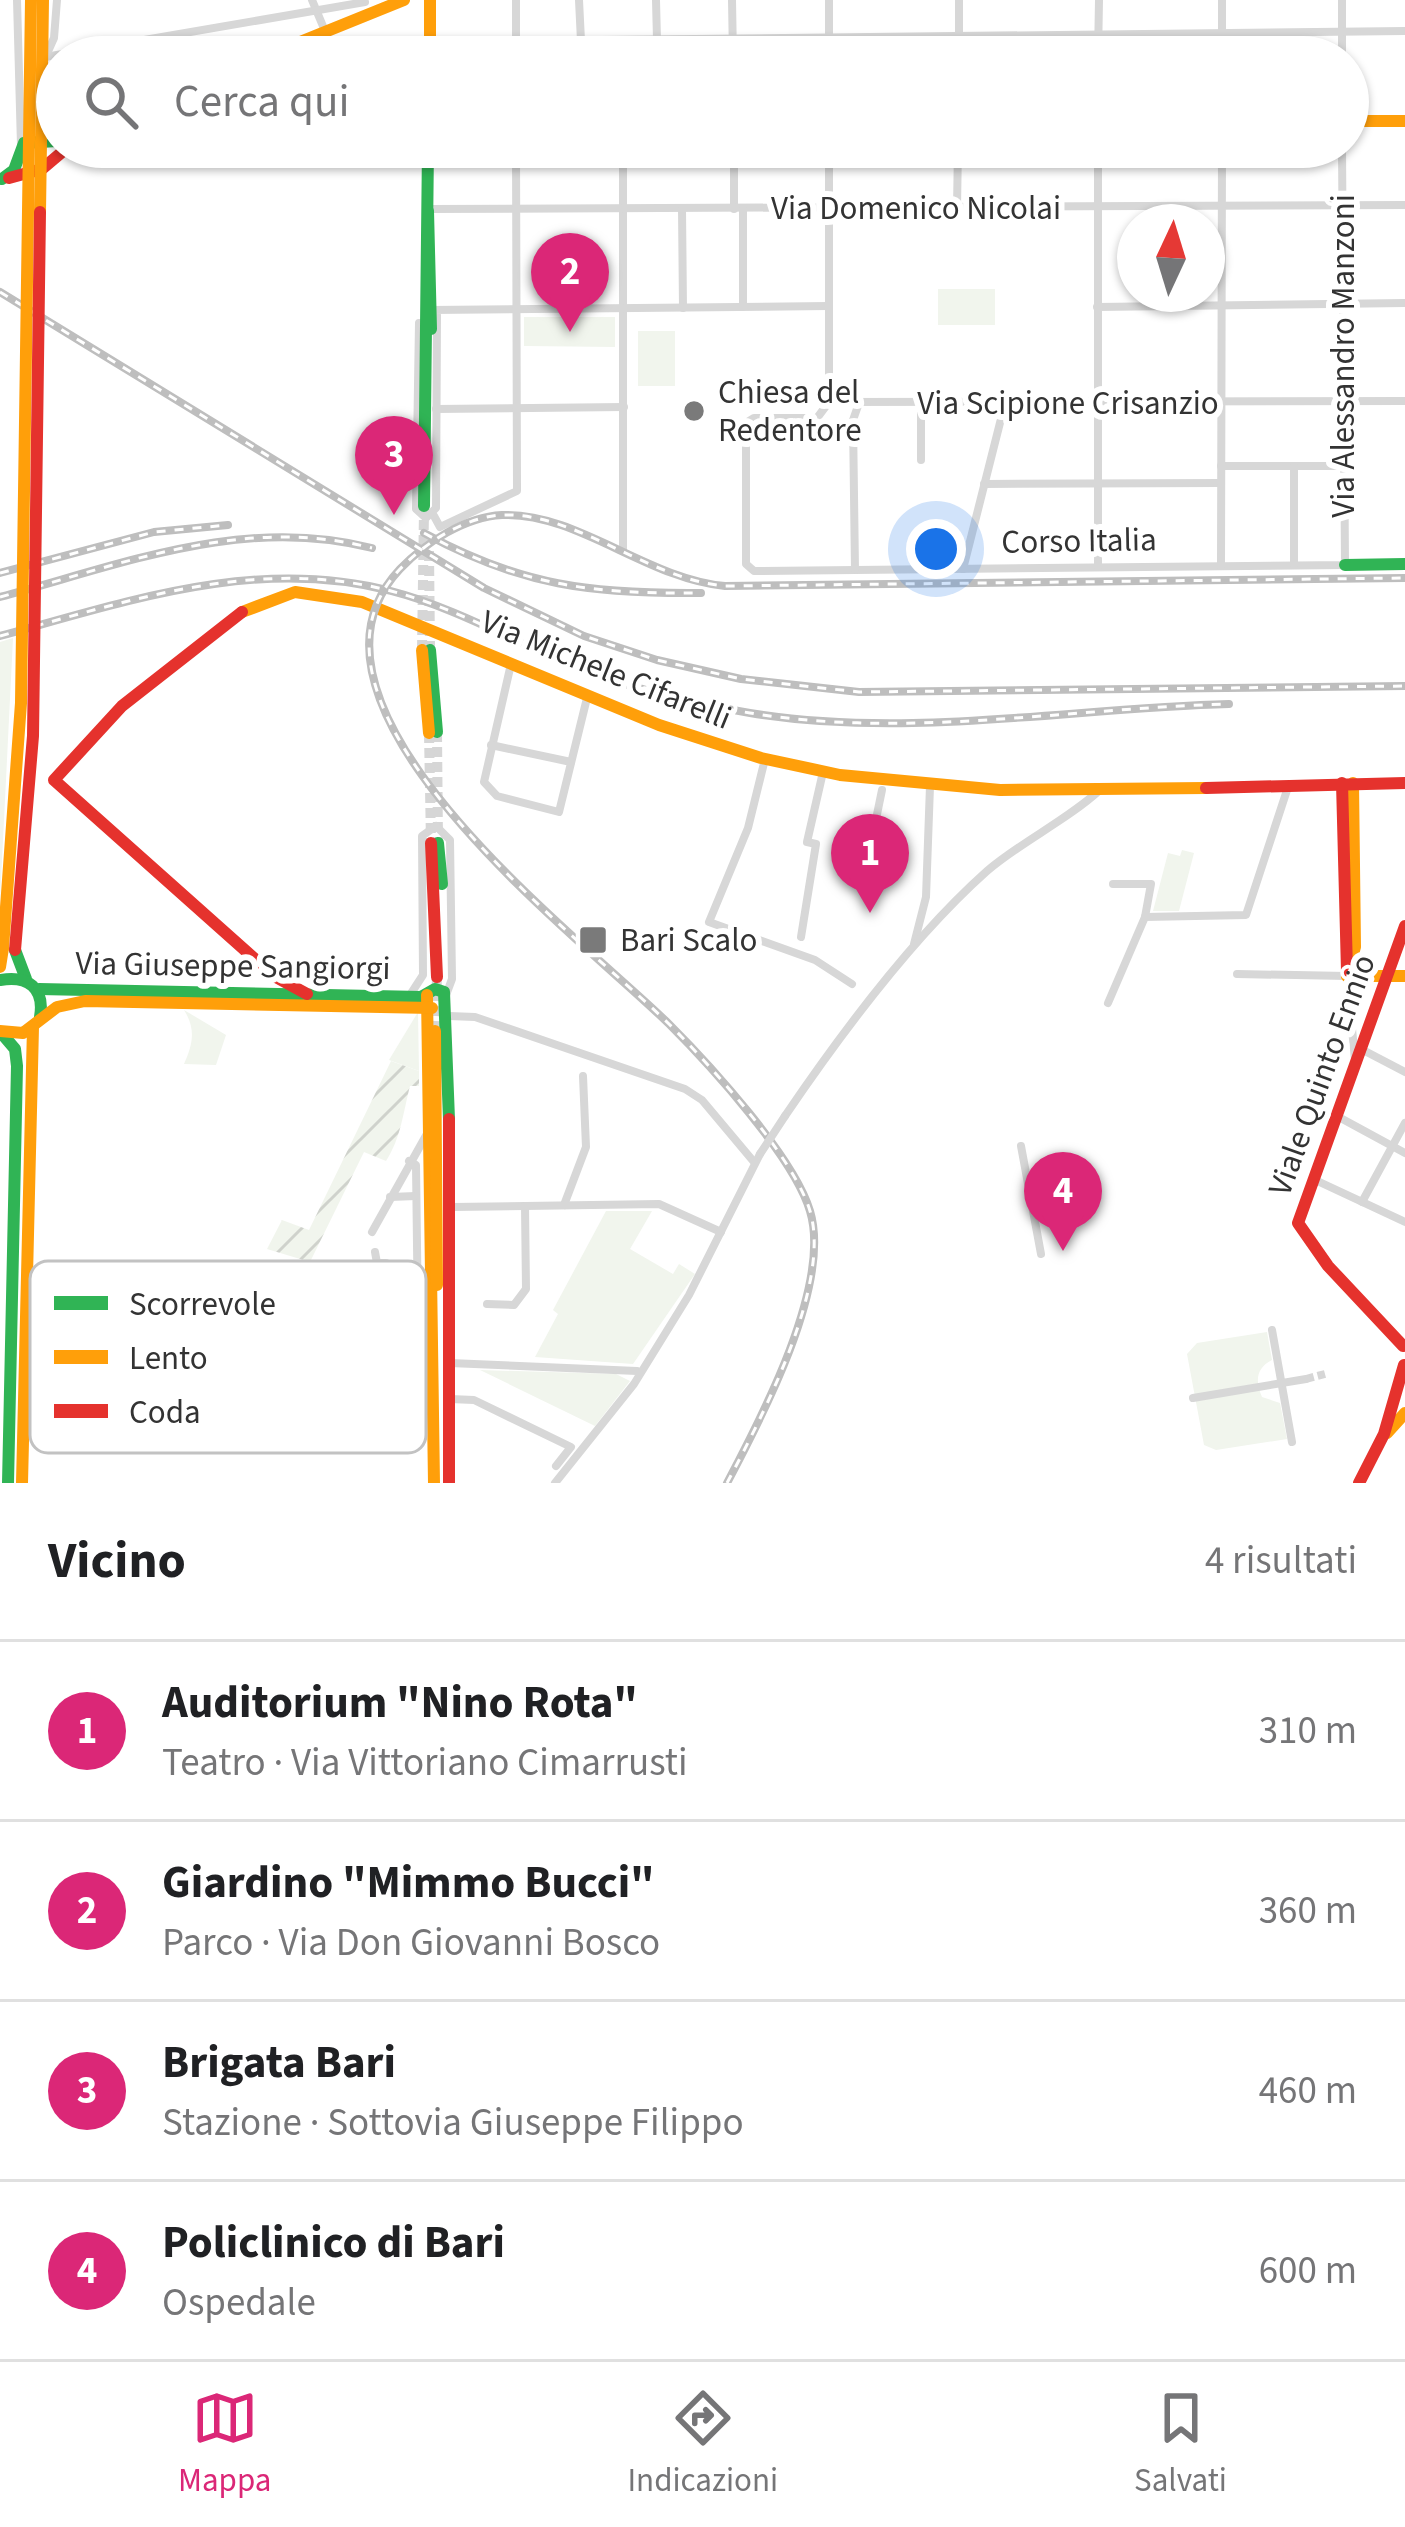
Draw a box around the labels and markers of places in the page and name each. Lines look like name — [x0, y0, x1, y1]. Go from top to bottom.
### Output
pin: 2 — [531, 233, 609, 332]
place label: Chiesa del Redentore — [718, 369, 862, 454]
marker: Chiesa del Redentore — [681, 398, 707, 424]
pin: 3 — [355, 416, 433, 515]
pin: 1 — [831, 814, 909, 913]
place label: Bari Scalo — [620, 917, 757, 964]
marker: Bari Scalo — [577, 924, 609, 956]
pin: 4 — [1024, 1152, 1102, 1251]

